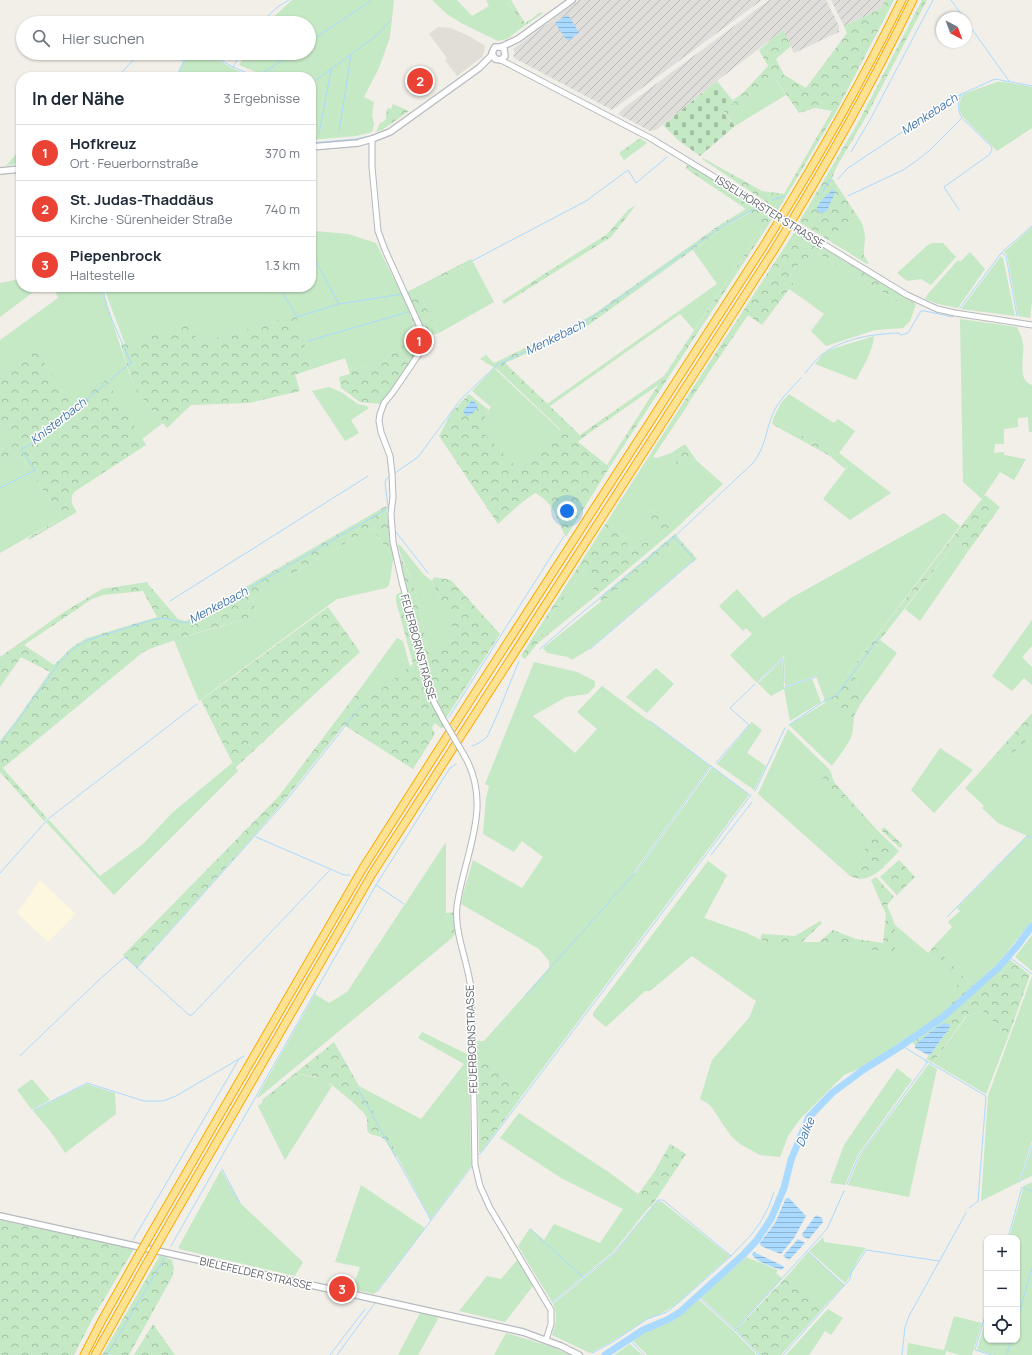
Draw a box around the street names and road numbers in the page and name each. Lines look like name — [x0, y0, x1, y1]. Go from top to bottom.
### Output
street label: ISSELHORSTER STRASSE — [712, 171, 828, 251]
street label: FEUERBORNSTRASSE — [398, 592, 440, 702]
street label: FEUERBORNSTRASSE — [462, 984, 480, 1094]
street label: BIELEFELDER STRASSE — [198, 1253, 314, 1293]

